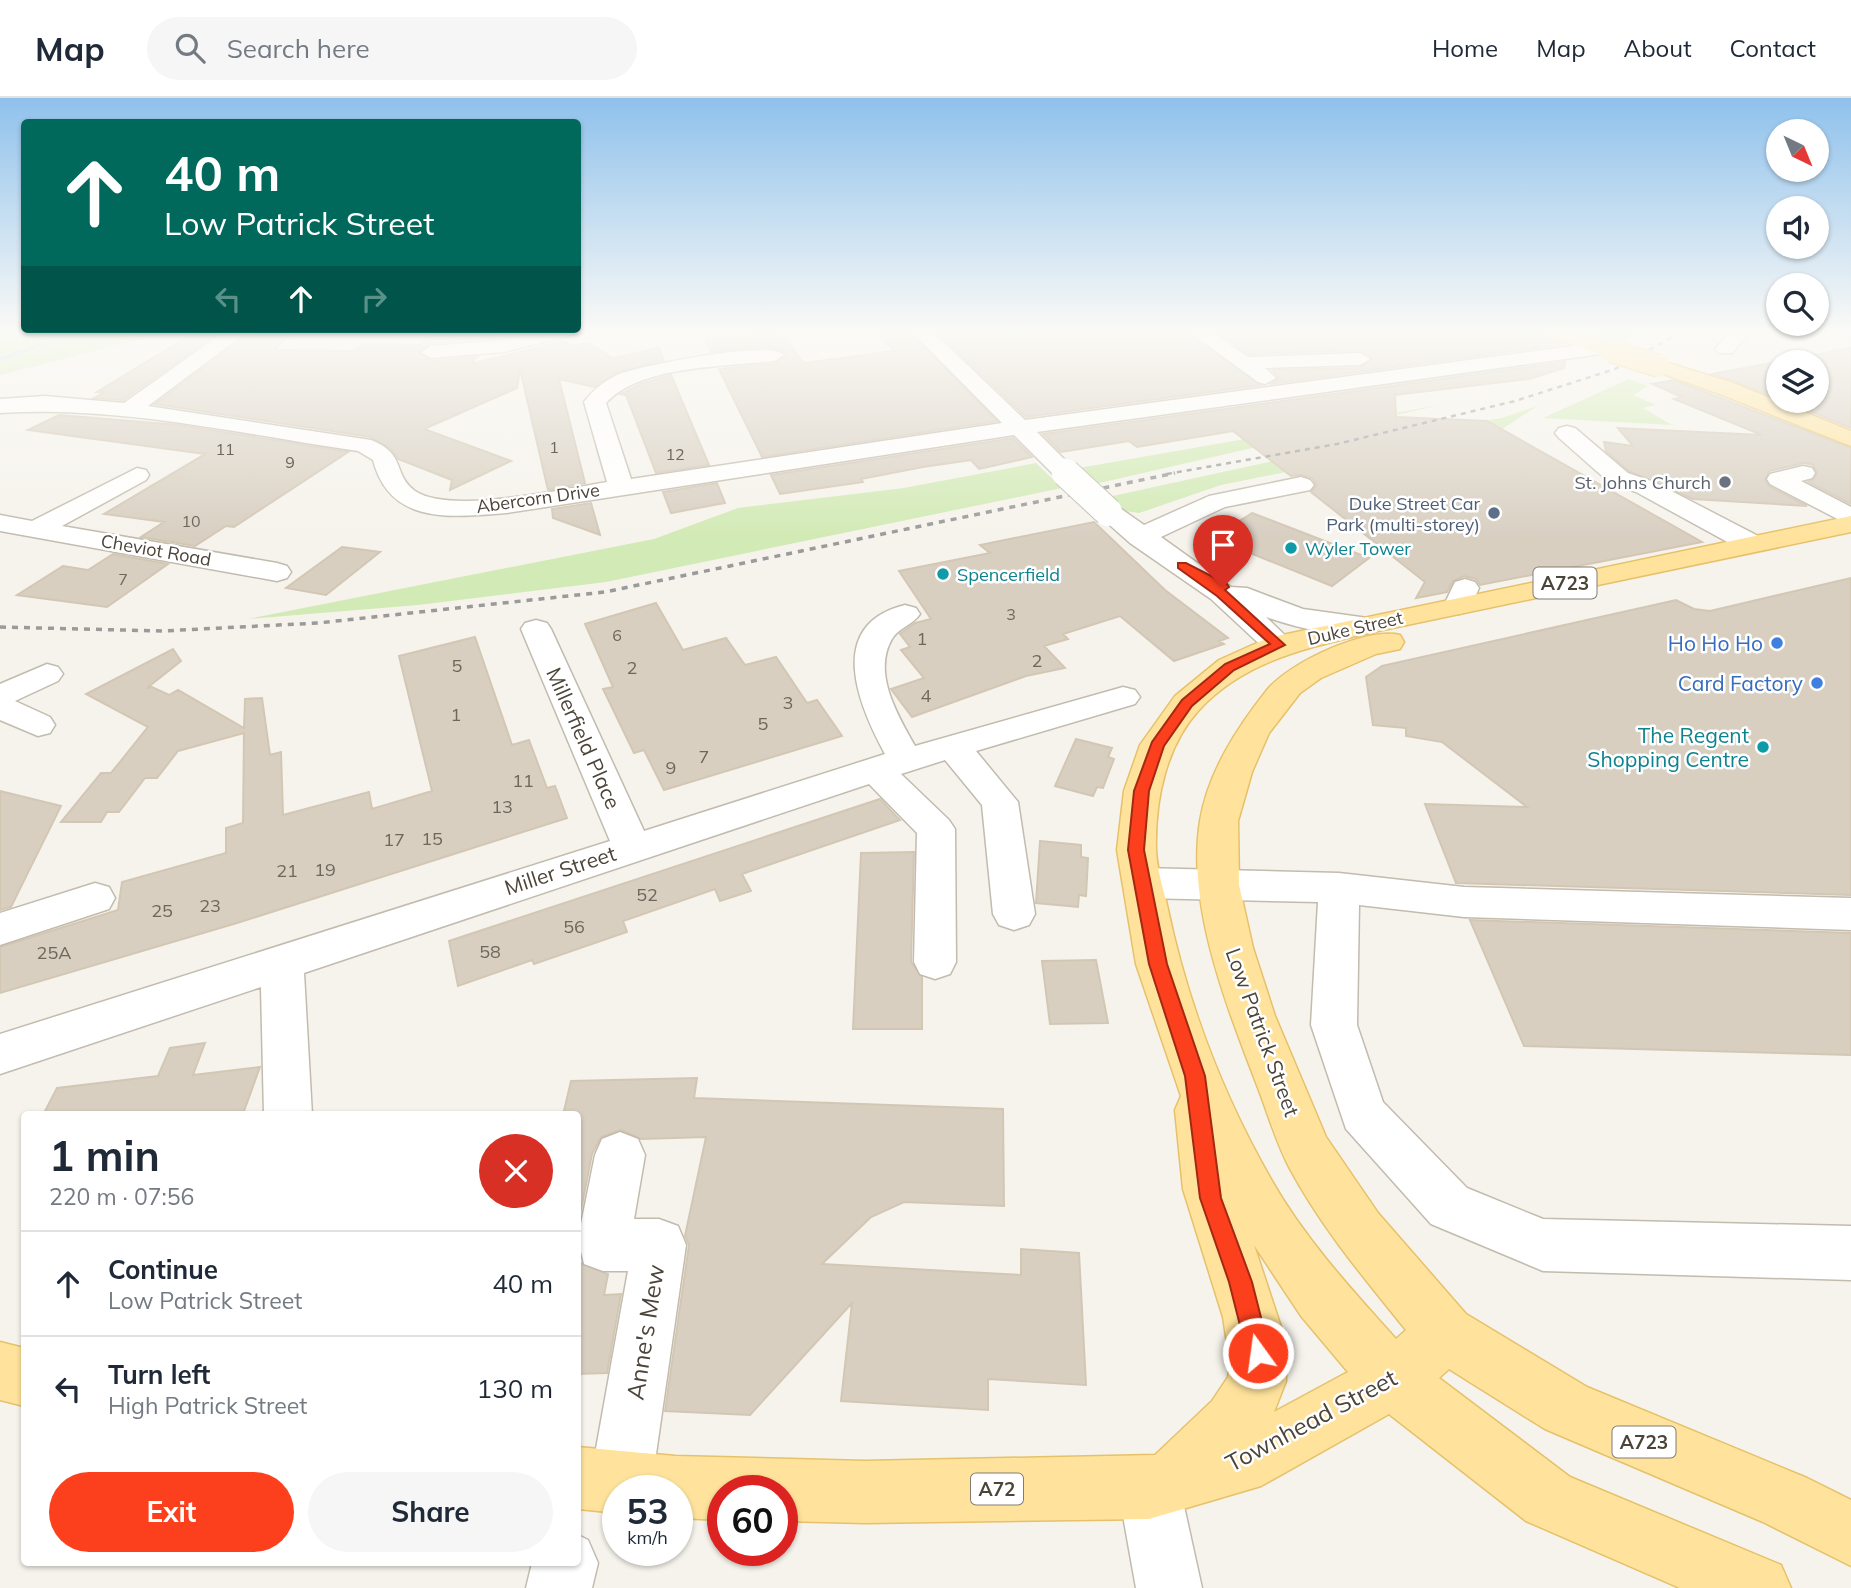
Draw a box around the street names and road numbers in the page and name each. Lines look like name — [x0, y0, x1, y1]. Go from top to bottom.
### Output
street label: Abercorn Drive — [475, 478, 601, 518]
street label: Cheviot Road — [99, 529, 213, 571]
road number: A723 — [1534, 568, 1596, 598]
street label: Duke Street — [1305, 606, 1405, 650]
street label: Millerfield Place — [541, 663, 627, 813]
street label: Miller Street — [501, 840, 619, 900]
street label: Low Patrick Street — [1220, 944, 1306, 1120]
street label: Anne's Mew — [619, 1262, 671, 1402]
street label: Townhead Street — [1220, 1362, 1402, 1478]
road number: A723 — [1612, 1426, 1676, 1458]
road number: A72 — [971, 1474, 1023, 1504]

